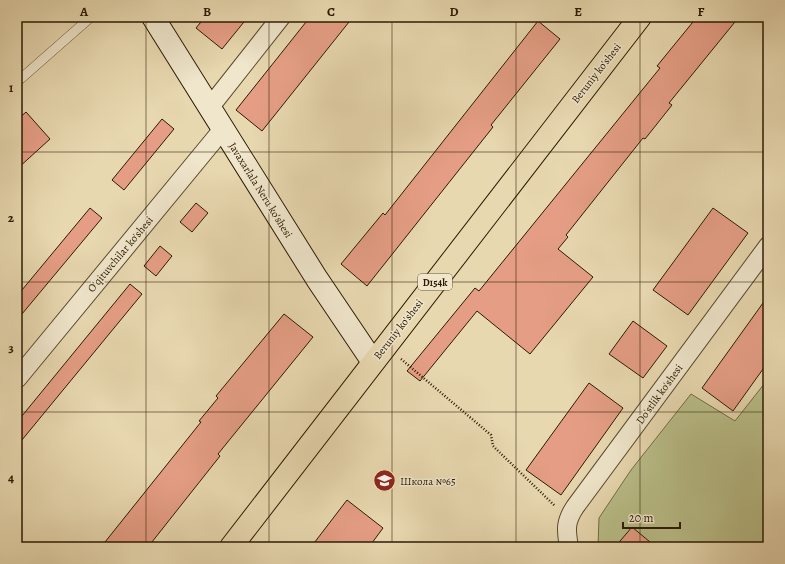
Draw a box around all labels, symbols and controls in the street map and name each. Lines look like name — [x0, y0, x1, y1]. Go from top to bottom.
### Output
text: A — [79, 3, 89, 20]
text: B — [203, 3, 211, 20]
text: C — [327, 3, 335, 20]
text: D — [449, 3, 459, 20]
text: E — [574, 3, 582, 20]
text: F — [698, 3, 705, 20]
street label: Beruniy ko'shesi — [568, 40, 625, 106]
text: 1 — [9, 79, 14, 96]
street label: Javaxarlala Neru ko'shesi — [225, 140, 296, 241]
text: 2 — [8, 209, 15, 226]
street label: O'qituvchilar ko'shesi — [84, 213, 157, 295]
road number: D154k — [418, 274, 452, 290]
street label: Beruniy ko'shesi — [370, 296, 427, 362]
text: 3 — [8, 339, 14, 356]
street label: Do'stlik ko'shesi — [633, 361, 686, 427]
school or university icon: Школа №65 — [371, 468, 397, 494]
text: 4 — [8, 469, 14, 486]
place label: Школа №65 — [400, 474, 456, 489]
scale bar — [623, 504, 680, 530]
text: 20 m — [629, 510, 653, 526]

